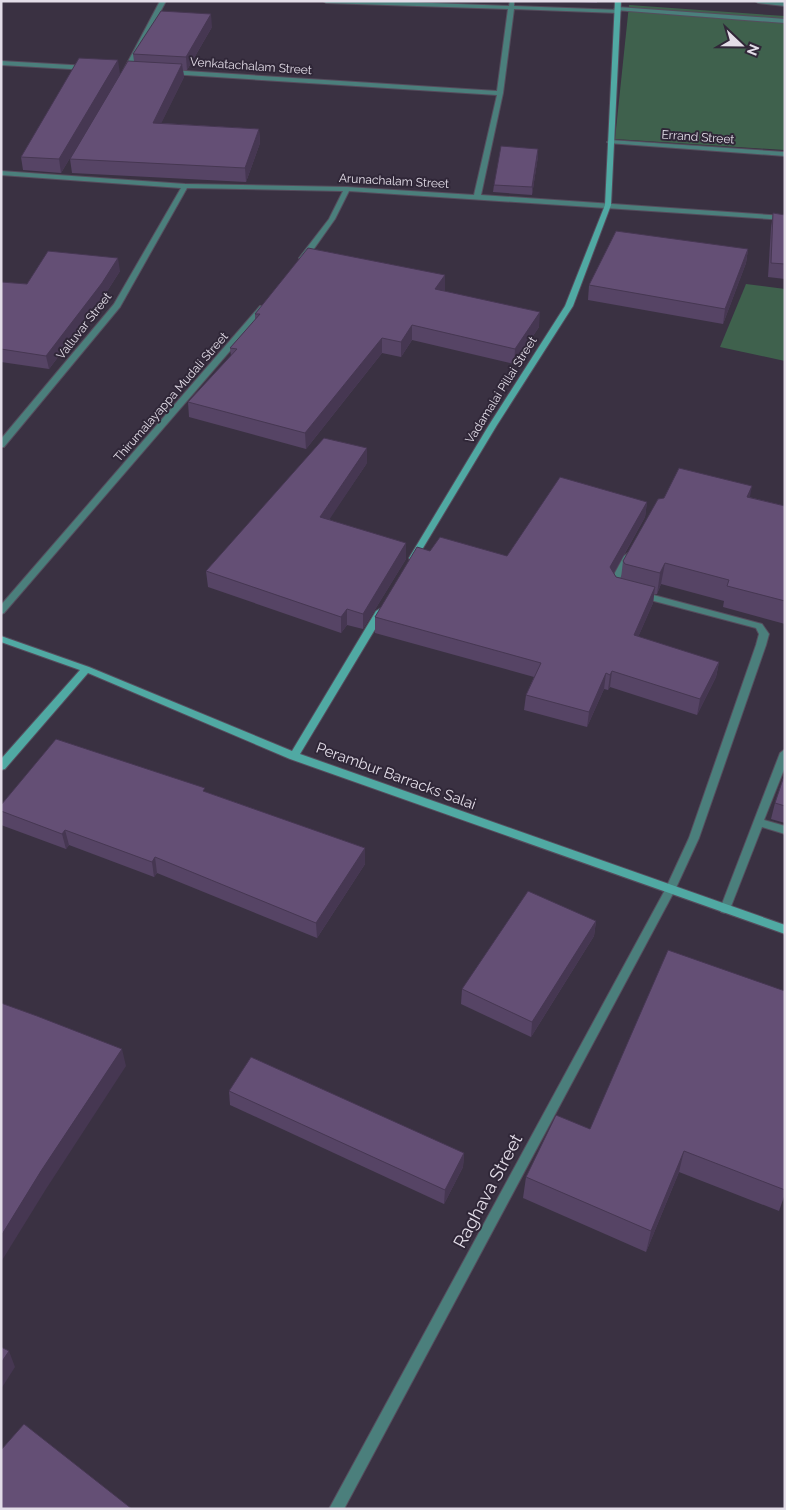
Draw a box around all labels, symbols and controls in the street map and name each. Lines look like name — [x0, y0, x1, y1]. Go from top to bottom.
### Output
north arrow — [716, 20, 766, 70]
text: N — [744, 42, 762, 58]
street label: Venkatachalam Street — [190, 55, 312, 77]
street label: Errand Street — [661, 127, 735, 147]
street label: Arunachalam Street — [339, 171, 449, 191]
street label: Valluvar Street — [54, 290, 114, 362]
street label: Thirumalayappa Mudali Street — [111, 330, 231, 464]
street label: Vadamalai Pillai Street — [462, 334, 540, 446]
street label: Perambur Barracks Salai — [314, 739, 478, 813]
street label: Raghava Street — [449, 1130, 526, 1251]

